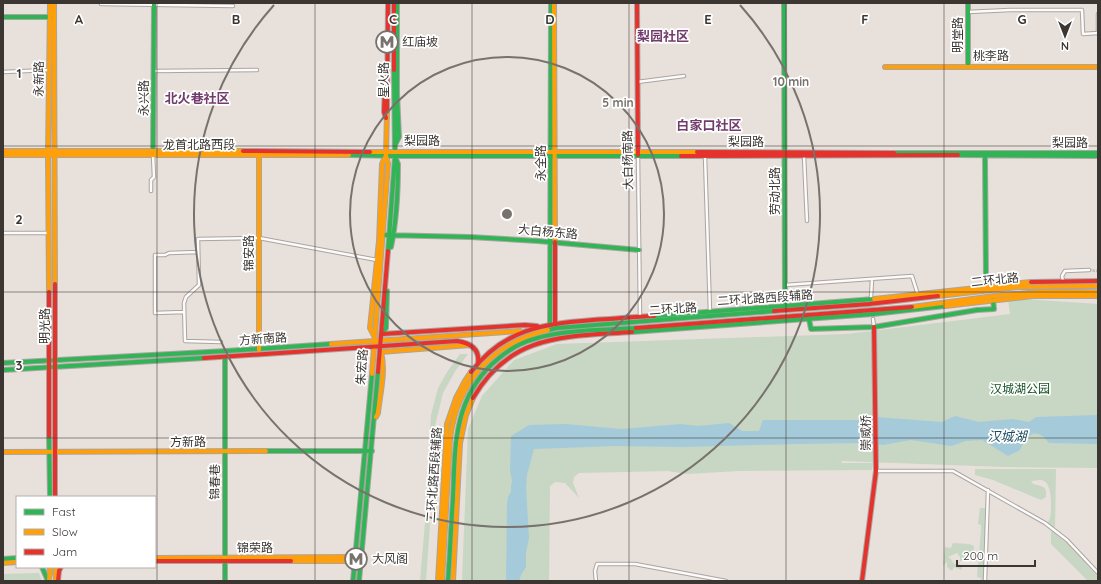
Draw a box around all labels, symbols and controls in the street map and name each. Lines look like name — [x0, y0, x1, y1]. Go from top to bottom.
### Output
text: A — [75, 11, 84, 27]
text: B — [232, 11, 240, 27]
text: C — [389, 11, 397, 27]
text: D — [545, 11, 555, 27]
text: E — [704, 11, 712, 27]
text: F — [861, 11, 869, 27]
text: G — [1017, 11, 1027, 27]
north arrow — [1045, 16, 1085, 56]
street label: 明堂路 — [950, 17, 965, 53]
district label: 梨园社区 — [637, 28, 689, 44]
metro station icon: 红庙坡 — [374, 29, 400, 55]
place label: 红庙坡 — [402, 34, 438, 49]
text: N — [1061, 39, 1069, 53]
street label: 桃李路 — [973, 48, 1009, 63]
street label: 永新路 — [31, 61, 46, 97]
street label: 星火路 — [376, 62, 391, 98]
text: 1 — [16, 65, 22, 81]
text: 10 min — [773, 74, 809, 89]
street label: 永兴路 — [136, 80, 151, 116]
district label: 北火巷社区 — [164, 90, 230, 106]
text: 5 min — [602, 95, 634, 110]
district label: 白家口社区 — [676, 117, 742, 133]
street label: 大白杨南路 — [619, 130, 636, 190]
street label: 梨园路 — [404, 133, 440, 148]
street label: 梨园路 — [728, 134, 764, 149]
street label: 梨园路 — [1052, 135, 1088, 150]
street label: 龙首北路西段 — [163, 137, 235, 152]
street label: 永全路 — [533, 145, 548, 181]
street label: 劳动北路 — [767, 167, 782, 215]
centre of rings — [500, 207, 514, 221]
text: 2 — [15, 211, 23, 227]
street label: 大白杨东路 — [517, 221, 579, 242]
street label: 锦安路 — [241, 235, 256, 271]
street label: 二环北路 — [970, 270, 1020, 289]
street label: 二环北路西段辅路 — [717, 287, 813, 308]
street label: 二环北路 — [648, 299, 697, 318]
street label: 明光路 — [37, 308, 52, 344]
street label: 方新南路 — [238, 329, 287, 348]
street label: 朱宏路 — [353, 348, 370, 385]
text: 3 — [16, 357, 23, 373]
park label: 汉城湖公园 — [990, 381, 1050, 396]
street label: 崇威桥 — [858, 415, 873, 451]
street label: 二环北路西段辅路 — [423, 427, 444, 523]
water label: 汉城湖 — [987, 428, 1028, 444]
street label: 方新路 — [170, 434, 206, 449]
street label: 锦春巷 — [207, 464, 222, 500]
legend — [16, 496, 156, 568]
text: Fast — [52, 504, 76, 519]
text: Slow — [52, 524, 78, 539]
street label: 锦荣路 — [237, 540, 273, 555]
scale bar — [957, 542, 1035, 568]
text: Jam — [52, 544, 77, 559]
metro station icon: 大风阁 — [343, 546, 369, 572]
text: 200 m — [963, 548, 998, 563]
place label: 大风阁 — [372, 551, 408, 566]

